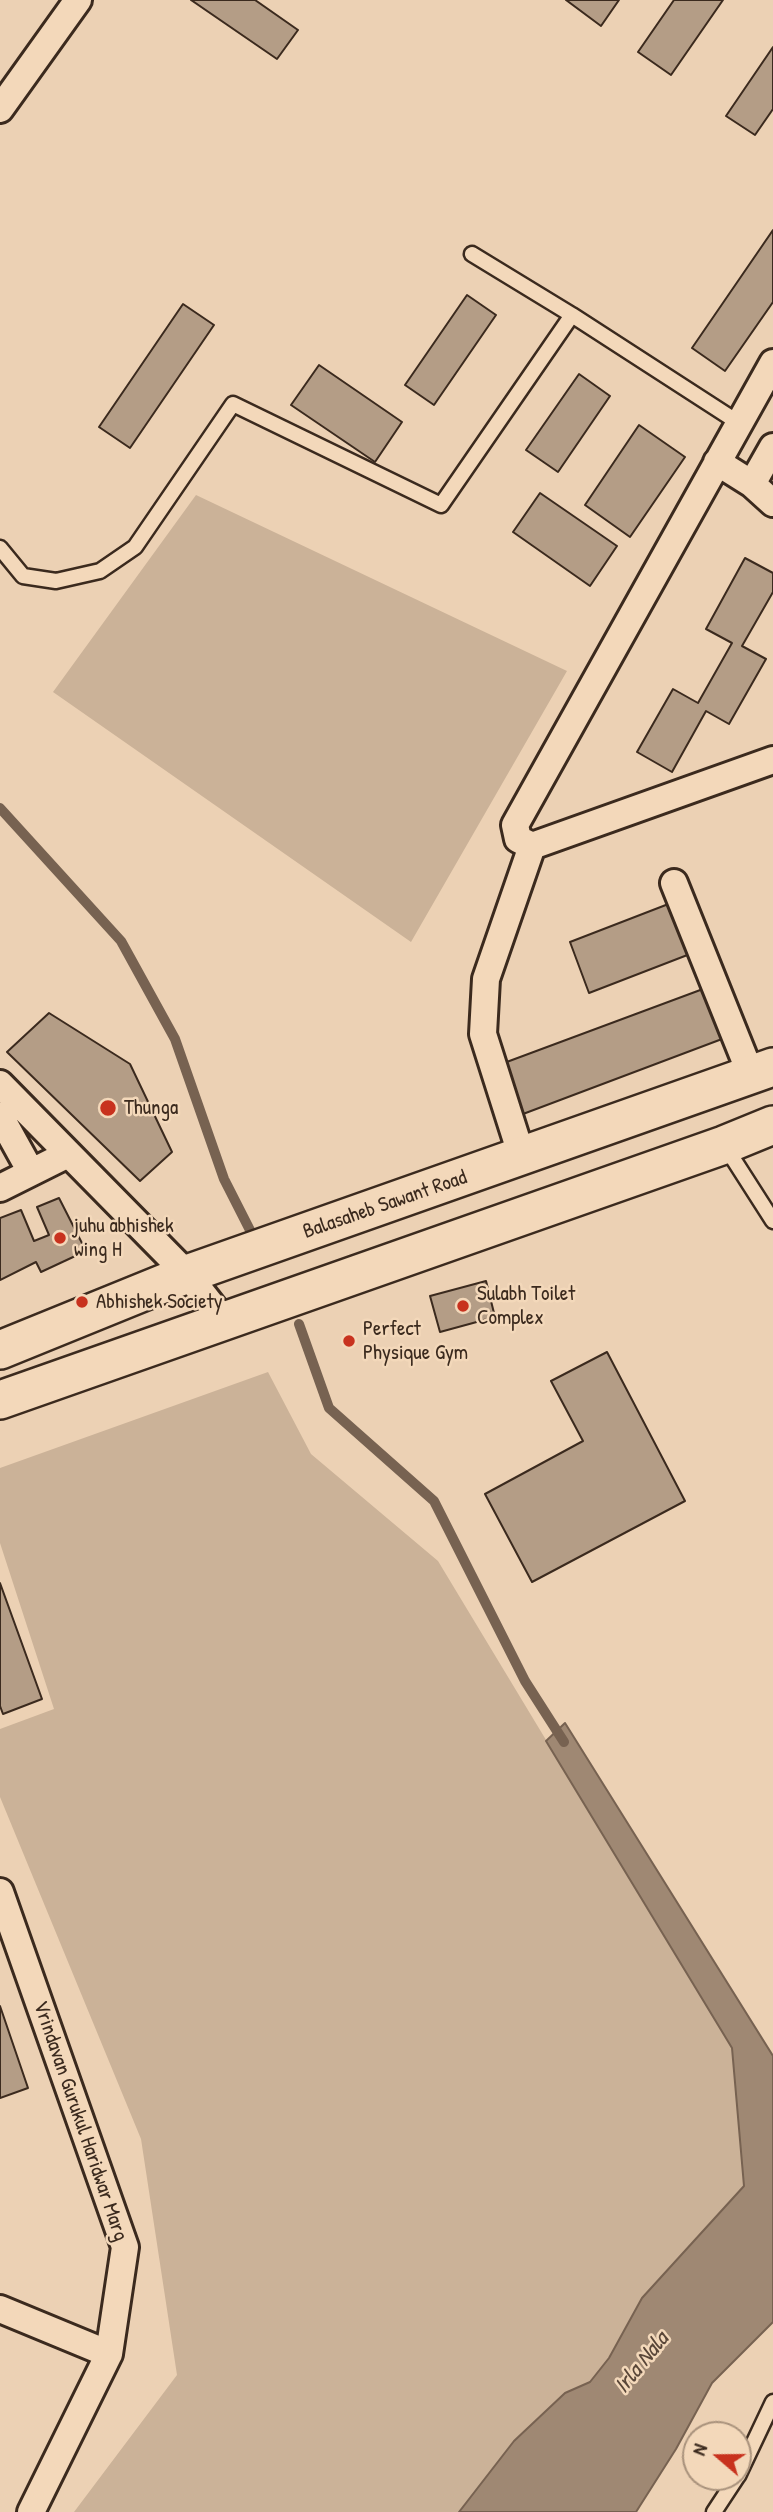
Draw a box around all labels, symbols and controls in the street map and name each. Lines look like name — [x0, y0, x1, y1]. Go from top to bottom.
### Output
place label: Thunga — [124, 1095, 178, 1121]
marker: Thunga — [98, 1098, 118, 1118]
street label: Balasaheb Sawant Road — [300, 1165, 470, 1245]
place label: juhu abhishek wing H — [74, 1213, 174, 1263]
marker: juhu abhishek wing H — [52, 1230, 68, 1246]
place label: Sulabh Toilet Complex — [477, 1281, 575, 1331]
place label: Abhishek Society — [96, 1289, 223, 1315]
marker: Abhishek Society — [74, 1294, 90, 1310]
marker: Sulabh Toilet Complex — [455, 1298, 471, 1314]
place label: Perfect Physique Gym — [363, 1316, 468, 1366]
marker: Perfect Physique Gym — [341, 1333, 357, 1349]
street label: Vrindavan Gurukul Haridwar Marg — [27, 1998, 133, 2244]
water label: Irla Nala — [609, 2327, 675, 2399]
north arrow — [682, 2421, 752, 2491]
text: N — [685, 2440, 713, 2459]

